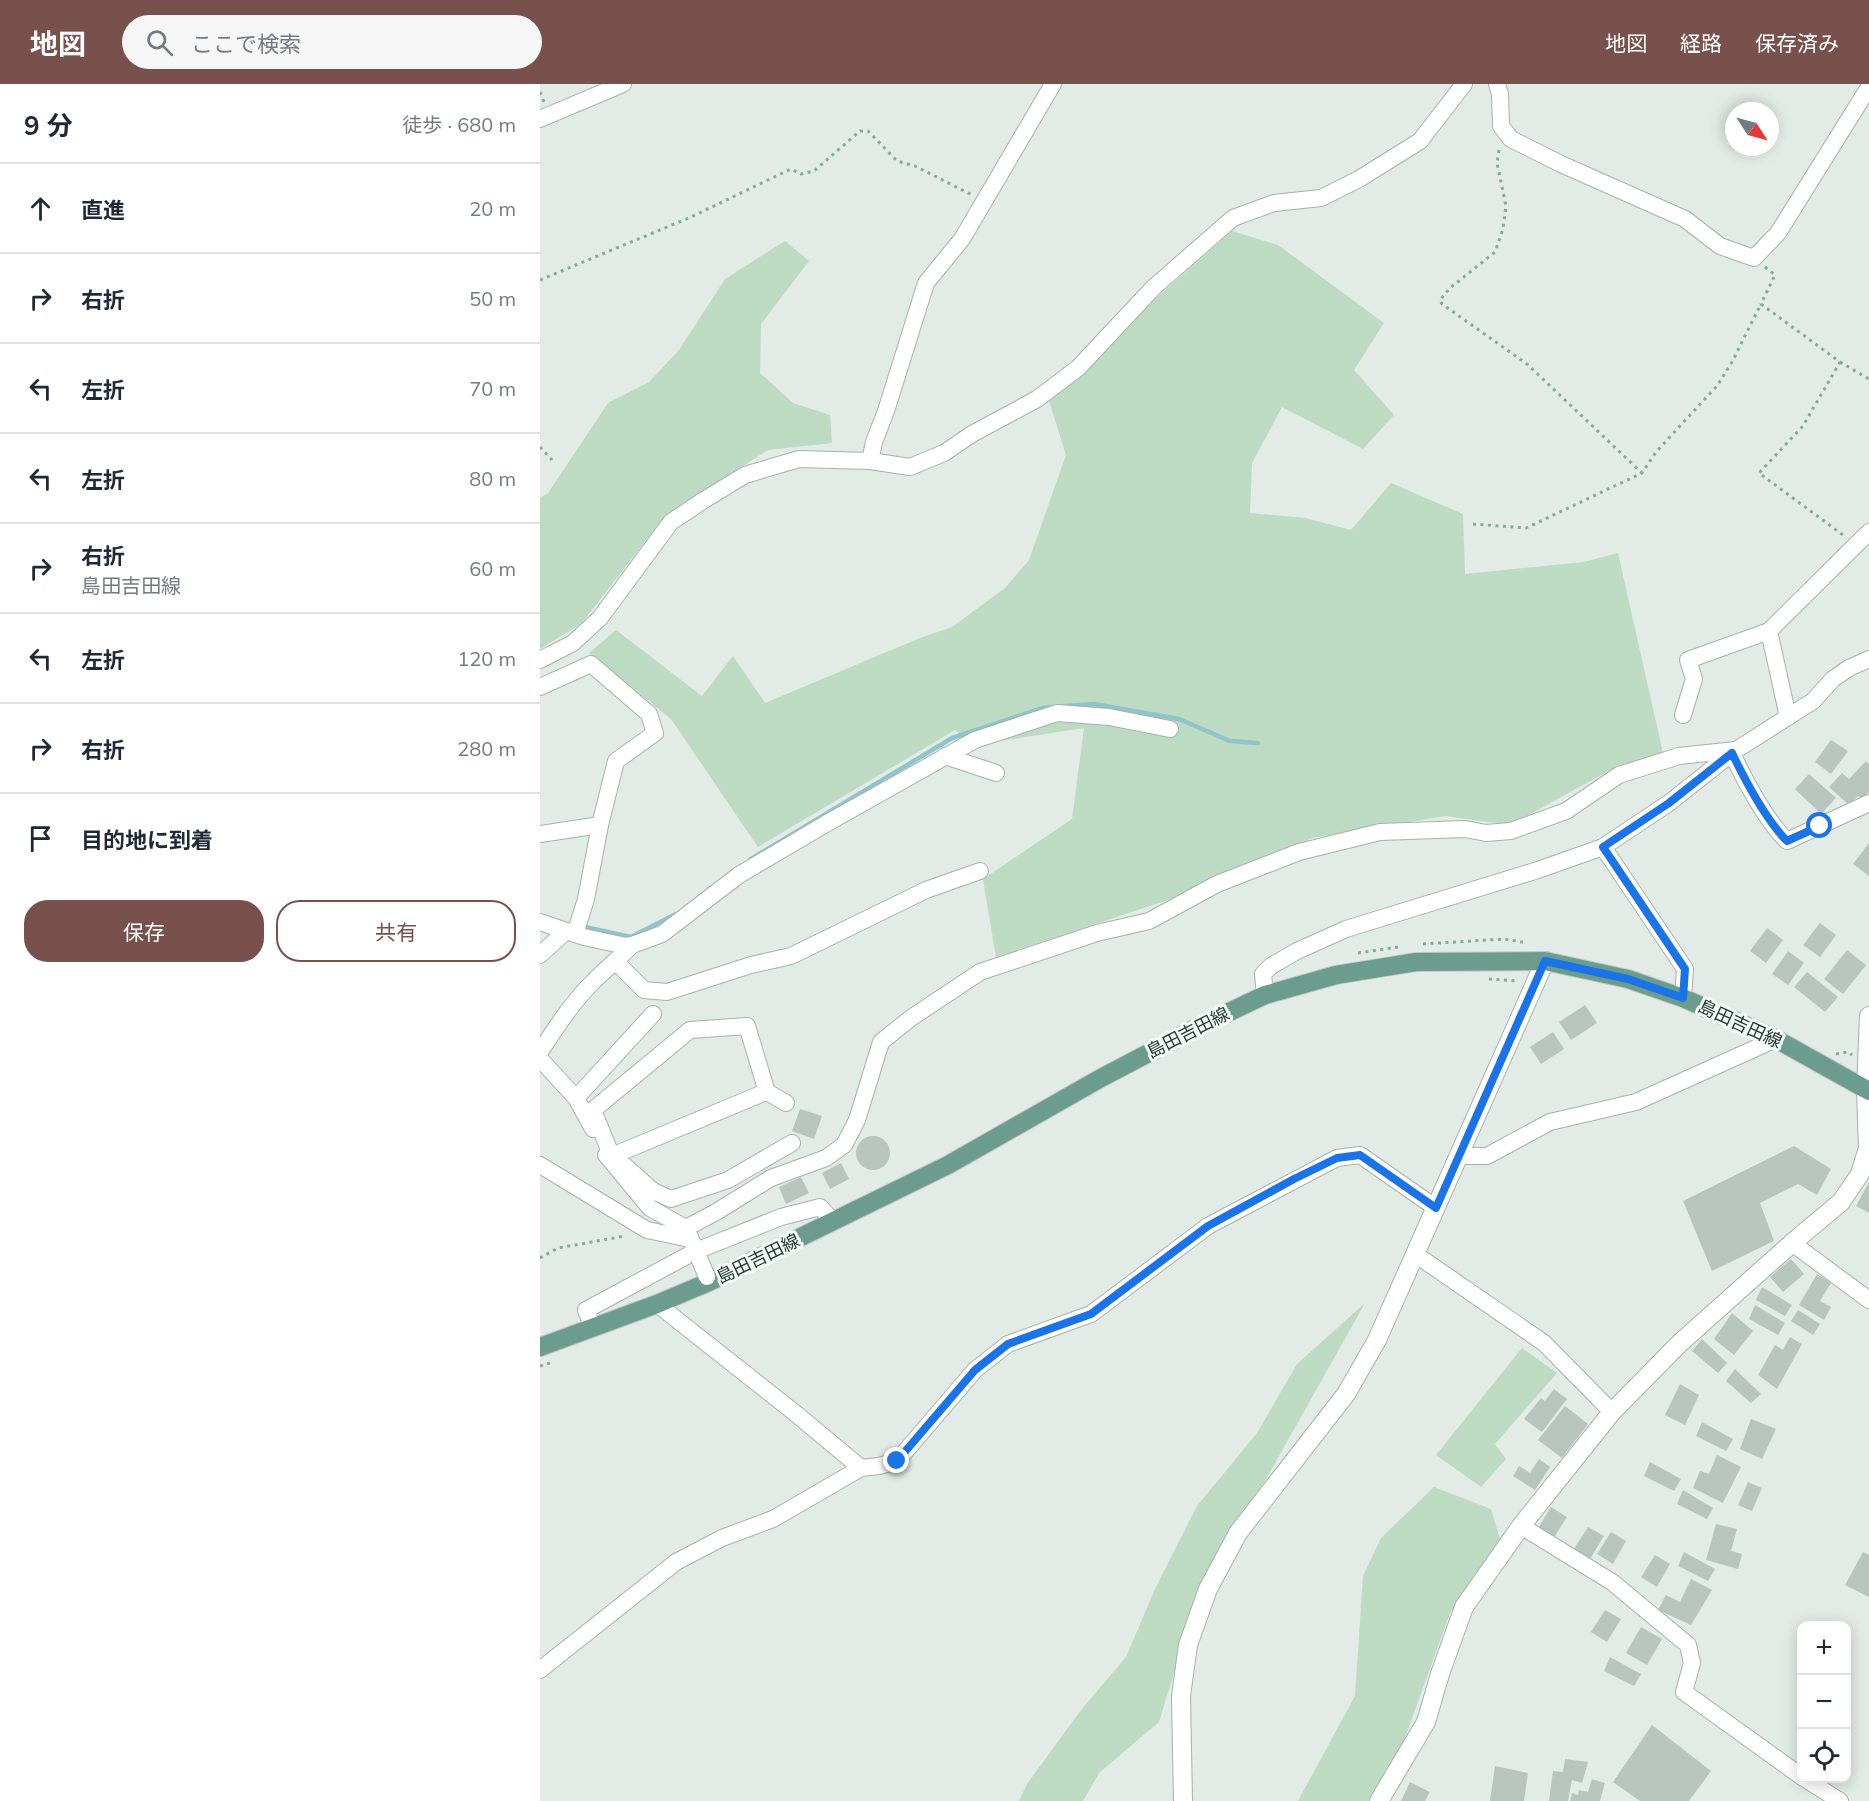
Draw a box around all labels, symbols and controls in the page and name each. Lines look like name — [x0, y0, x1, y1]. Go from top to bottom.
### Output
search box — [122, 15, 542, 69]
text: 地図 — [30, 26, 86, 61]
icon: search — [143, 26, 176, 59]
text: ここで検索 — [191, 30, 301, 58]
text: 地図 — [1605, 30, 1647, 56]
text: 経路 — [1680, 30, 1722, 56]
text: 保存済み — [1755, 30, 1839, 56]
north arrow — [1725, 102, 1779, 156]
text: 9 分 — [24, 109, 73, 142]
text: 徒歩 · 680 m — [402, 112, 516, 137]
icon: ahead — [24, 192, 57, 225]
text: 直進 — [81, 196, 125, 224]
text: 20 m — [469, 196, 516, 221]
icon: right — [24, 282, 57, 315]
text: 右折 — [81, 286, 125, 314]
text: 50 m — [469, 286, 516, 311]
icon: left — [24, 372, 57, 405]
text: 左折 — [81, 376, 125, 404]
text: 70 m — [469, 376, 516, 401]
icon: left — [24, 462, 57, 495]
text: 左折 — [81, 466, 125, 494]
text: 80 m — [469, 466, 516, 491]
text: 右折 — [81, 542, 125, 570]
icon: right — [24, 552, 57, 585]
text: 60 m — [469, 556, 516, 581]
text: 島田吉田線 — [81, 573, 181, 598]
icon: left — [24, 642, 57, 675]
text: 左折 — [81, 646, 125, 674]
text: 120 m — [457, 646, 516, 671]
icon: right — [24, 732, 57, 765]
text: 右折 — [81, 736, 125, 764]
text: 280 m — [457, 736, 516, 761]
route start — [1806, 812, 1832, 838]
icon: arrive — [24, 822, 57, 855]
text: 目的地に到着 — [81, 826, 213, 854]
button: 保存 — [24, 900, 264, 962]
button: 共有 — [276, 900, 516, 962]
street label: 島田吉田線 — [1695, 994, 1786, 1053]
street label: 島田吉田線 — [1142, 1002, 1233, 1063]
street label: 島田吉田線 — [712, 1228, 803, 1289]
route end — [883, 1447, 909, 1473]
map controls — [1797, 1621, 1851, 1783]
button: + — [1797, 1621, 1851, 1675]
button: − — [1797, 1675, 1851, 1729]
button: locate — [1797, 1729, 1851, 1783]

